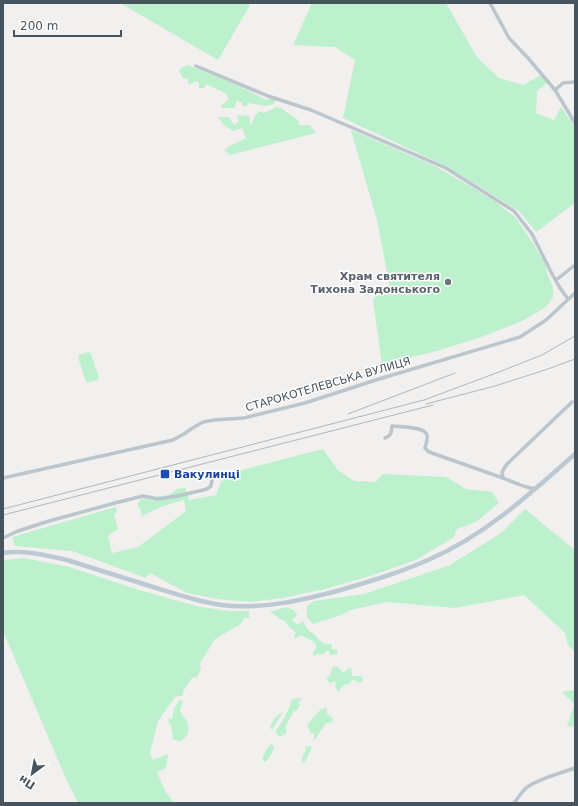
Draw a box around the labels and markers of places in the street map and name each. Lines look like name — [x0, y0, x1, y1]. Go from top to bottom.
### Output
place label: Храм святителя Тихона Задонського — [310, 270, 440, 296]
marker: Храм святителя Тихона Задонського — [443, 277, 453, 287]
marker: Вакулинці — [159, 468, 171, 480]
place label: Вакулинці — [174, 468, 240, 481]

